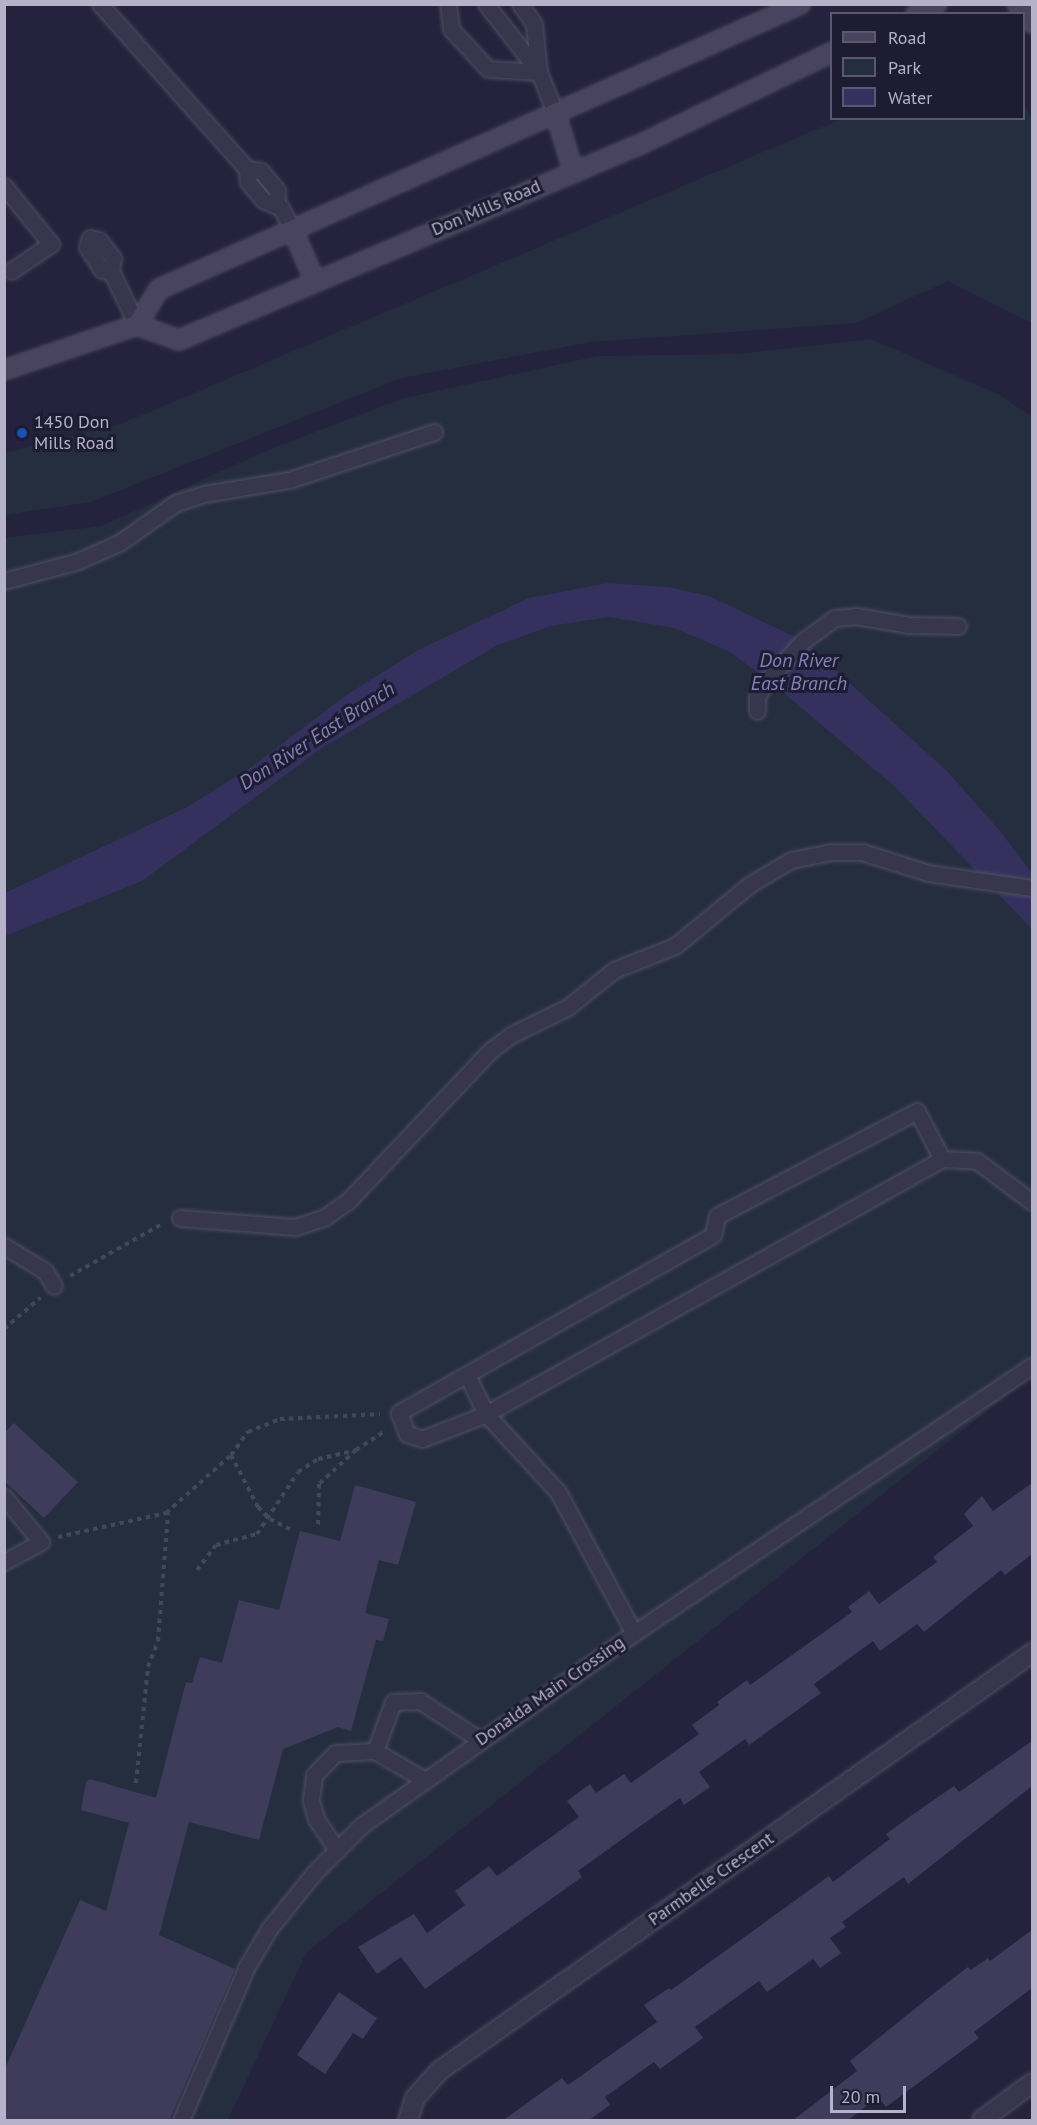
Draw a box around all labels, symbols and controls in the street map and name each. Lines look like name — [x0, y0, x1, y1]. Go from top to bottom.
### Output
legend — [830, 12, 1025, 120]
text: Road — [888, 26, 926, 49]
text: Park — [888, 56, 921, 79]
text: Water — [888, 86, 932, 109]
street label: Don Mills Road — [428, 175, 544, 241]
place label: 1450 Don Mills Road — [34, 412, 114, 454]
marker: 1450 Don Mills Road — [15, 426, 29, 440]
water label: Don River East Branch — [751, 649, 847, 696]
water label: Don River East Branch — [235, 677, 399, 795]
street label: Donalda Main Crossing — [471, 1631, 629, 1751]
street label: Parmbelle Crescent — [644, 1828, 778, 1930]
scale bar — [833, 2074, 910, 2112]
text: 20 m — [841, 2085, 880, 2108]

